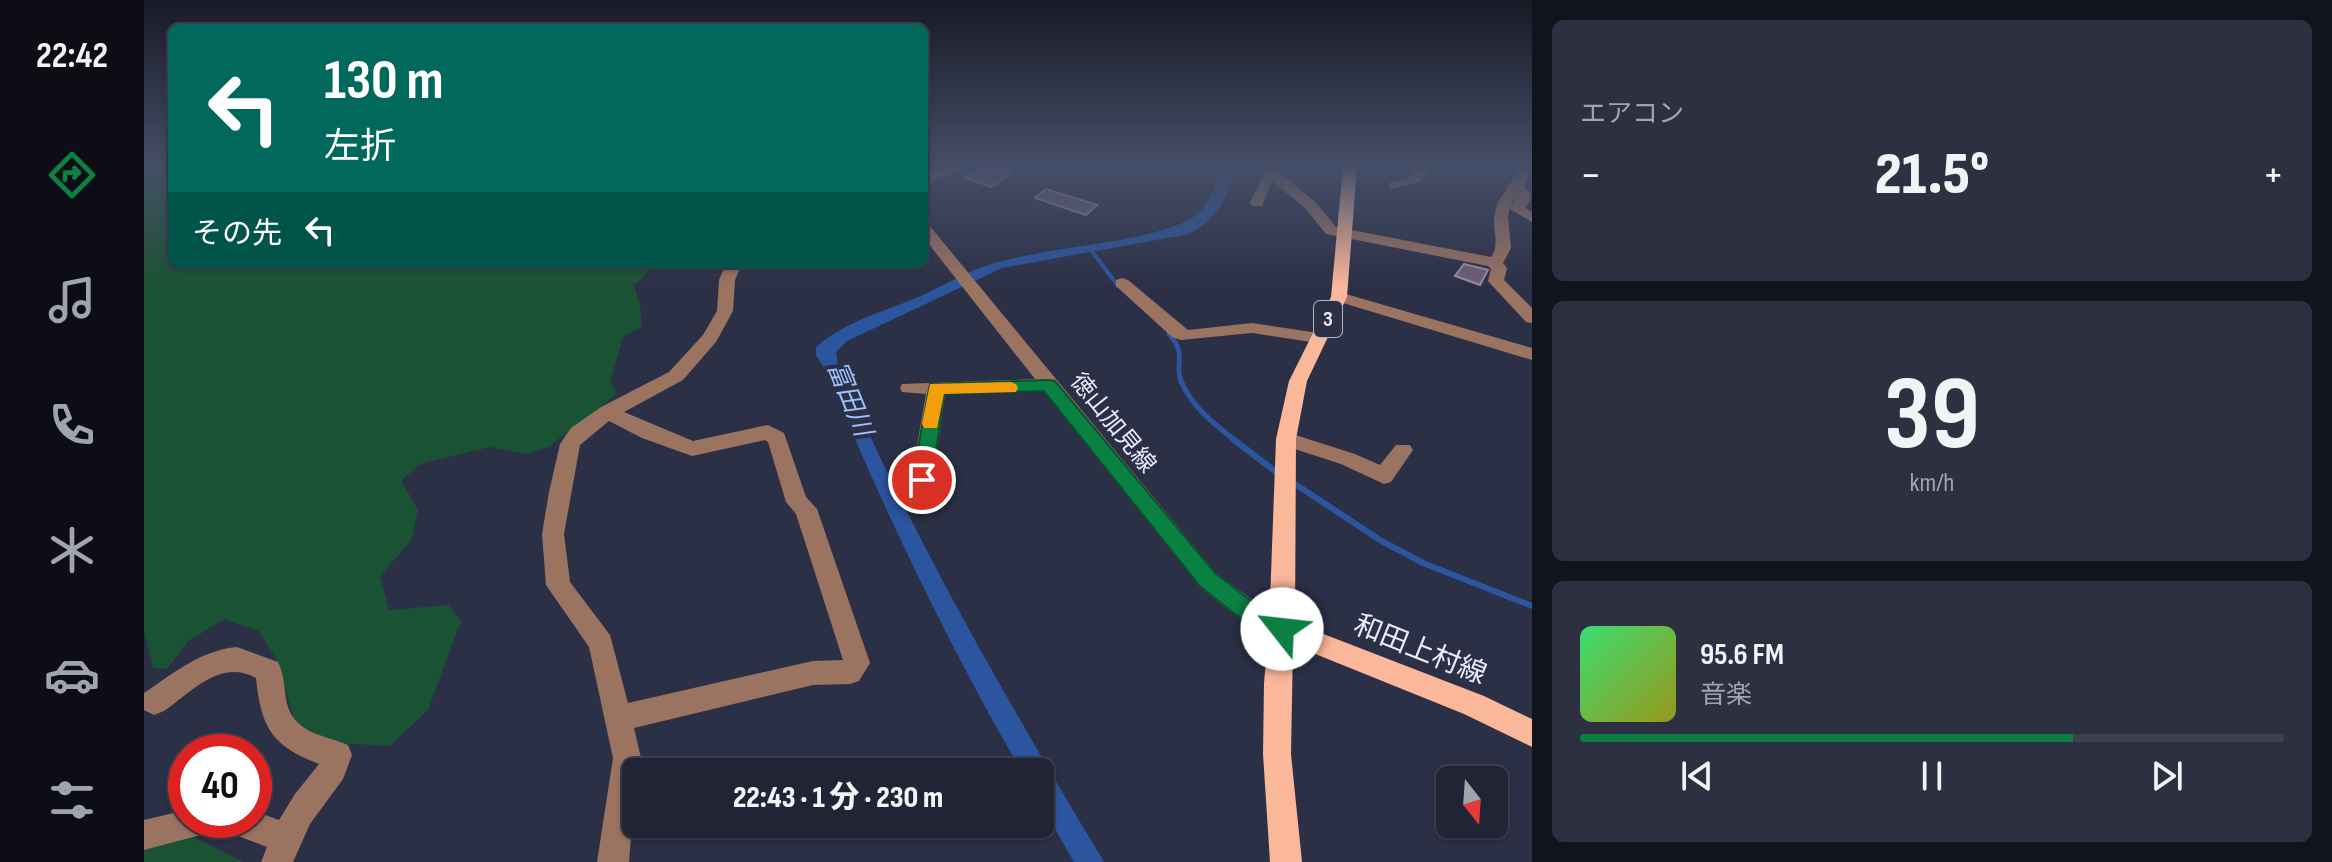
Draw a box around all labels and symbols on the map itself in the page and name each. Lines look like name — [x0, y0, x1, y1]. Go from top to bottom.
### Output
road number: 3 — [1314, 301, 1342, 337]
water label: 富田川 — [820, 357, 879, 444]
street label: 徳山加見線 — [1064, 367, 1162, 479]
pin — [888, 446, 956, 514]
position arrow — [1240, 587, 1324, 671]
street label: 和田上村線 — [1349, 608, 1491, 692]
speed limit sign: 40 — [168, 734, 272, 838]
north arrow — [1436, 766, 1508, 838]

